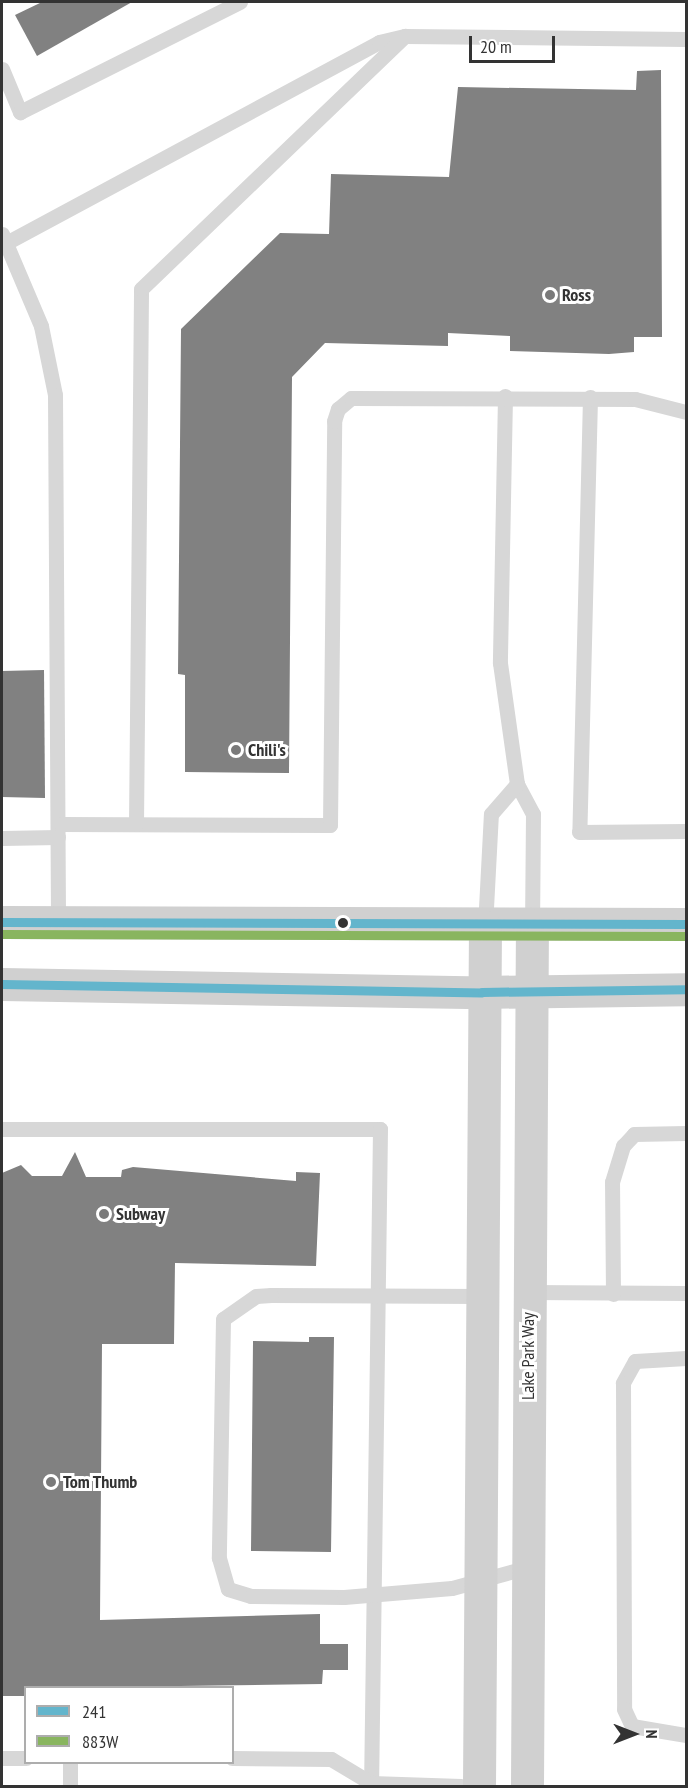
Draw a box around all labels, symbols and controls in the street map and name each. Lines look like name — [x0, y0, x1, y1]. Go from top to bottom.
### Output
scale bar — [472, 24, 558, 62]
text: 20 m — [480, 35, 512, 58]
place label: Ross — [562, 284, 591, 306]
marker: Ross — [543, 288, 557, 302]
place label: Chili's — [248, 739, 286, 761]
marker: Chili's — [229, 743, 243, 757]
unlabelled marker — [337, 917, 349, 929]
place label: Subway — [116, 1203, 165, 1225]
marker: Subway — [97, 1207, 111, 1221]
street label: Lake Park Way — [517, 1312, 539, 1400]
place label: Tom Thumb — [63, 1471, 138, 1493]
marker: Tom Thumb — [44, 1475, 58, 1489]
legend — [24, 1686, 234, 1764]
text: 241 — [82, 1700, 106, 1723]
north arrow — [604, 1704, 664, 1764]
text: 883W — [82, 1730, 118, 1753]
text: N — [642, 1730, 662, 1738]

